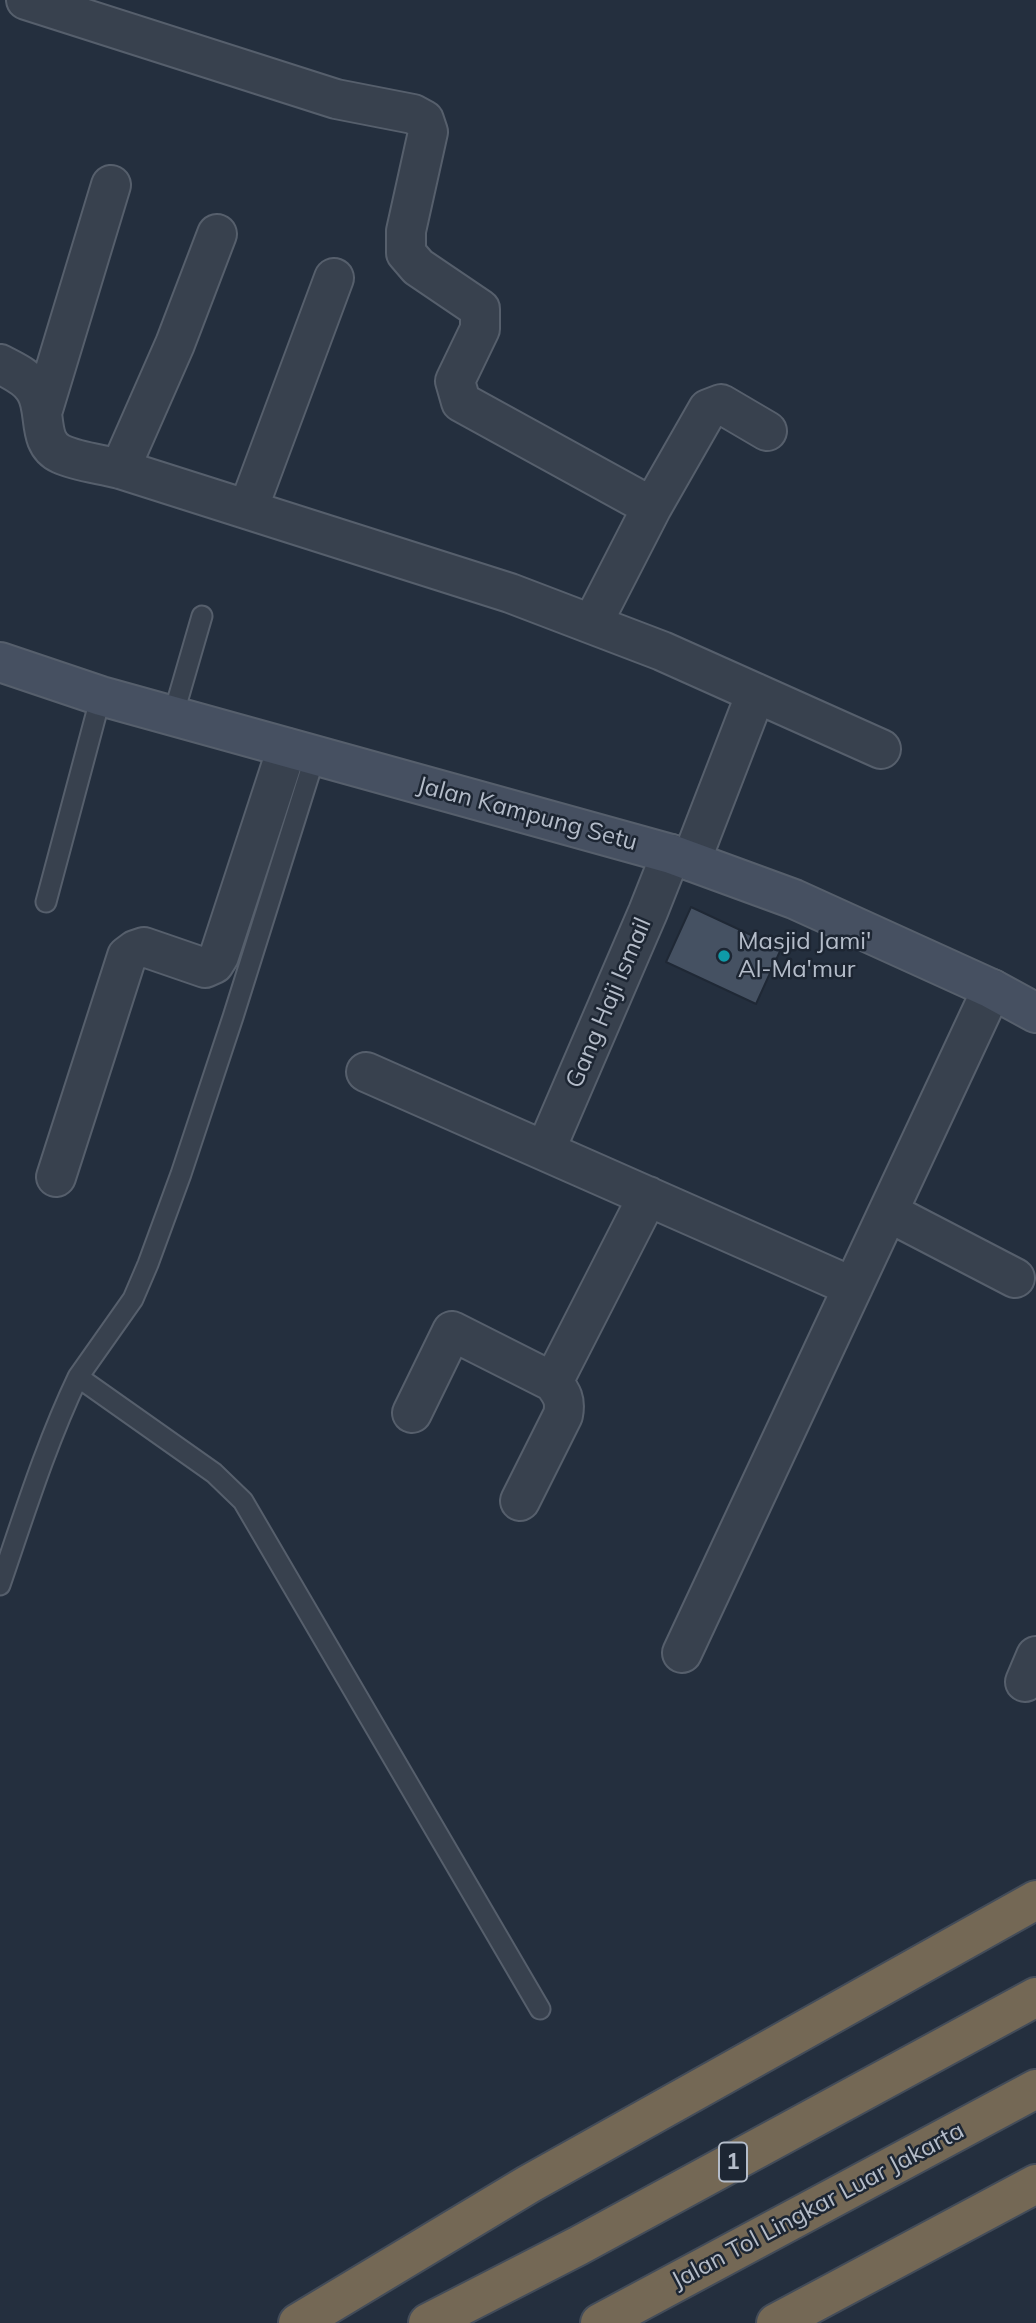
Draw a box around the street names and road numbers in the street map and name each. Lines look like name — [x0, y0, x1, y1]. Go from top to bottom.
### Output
street label: Jalan Kampung Setu — [414, 771, 640, 857]
street label: Gang Haji Ismail — [560, 914, 658, 1092]
street label: Jalan Tol Lingkar Luar Jakarta — [667, 2116, 969, 2296]
road number: 1 — [719, 2142, 747, 2182]

